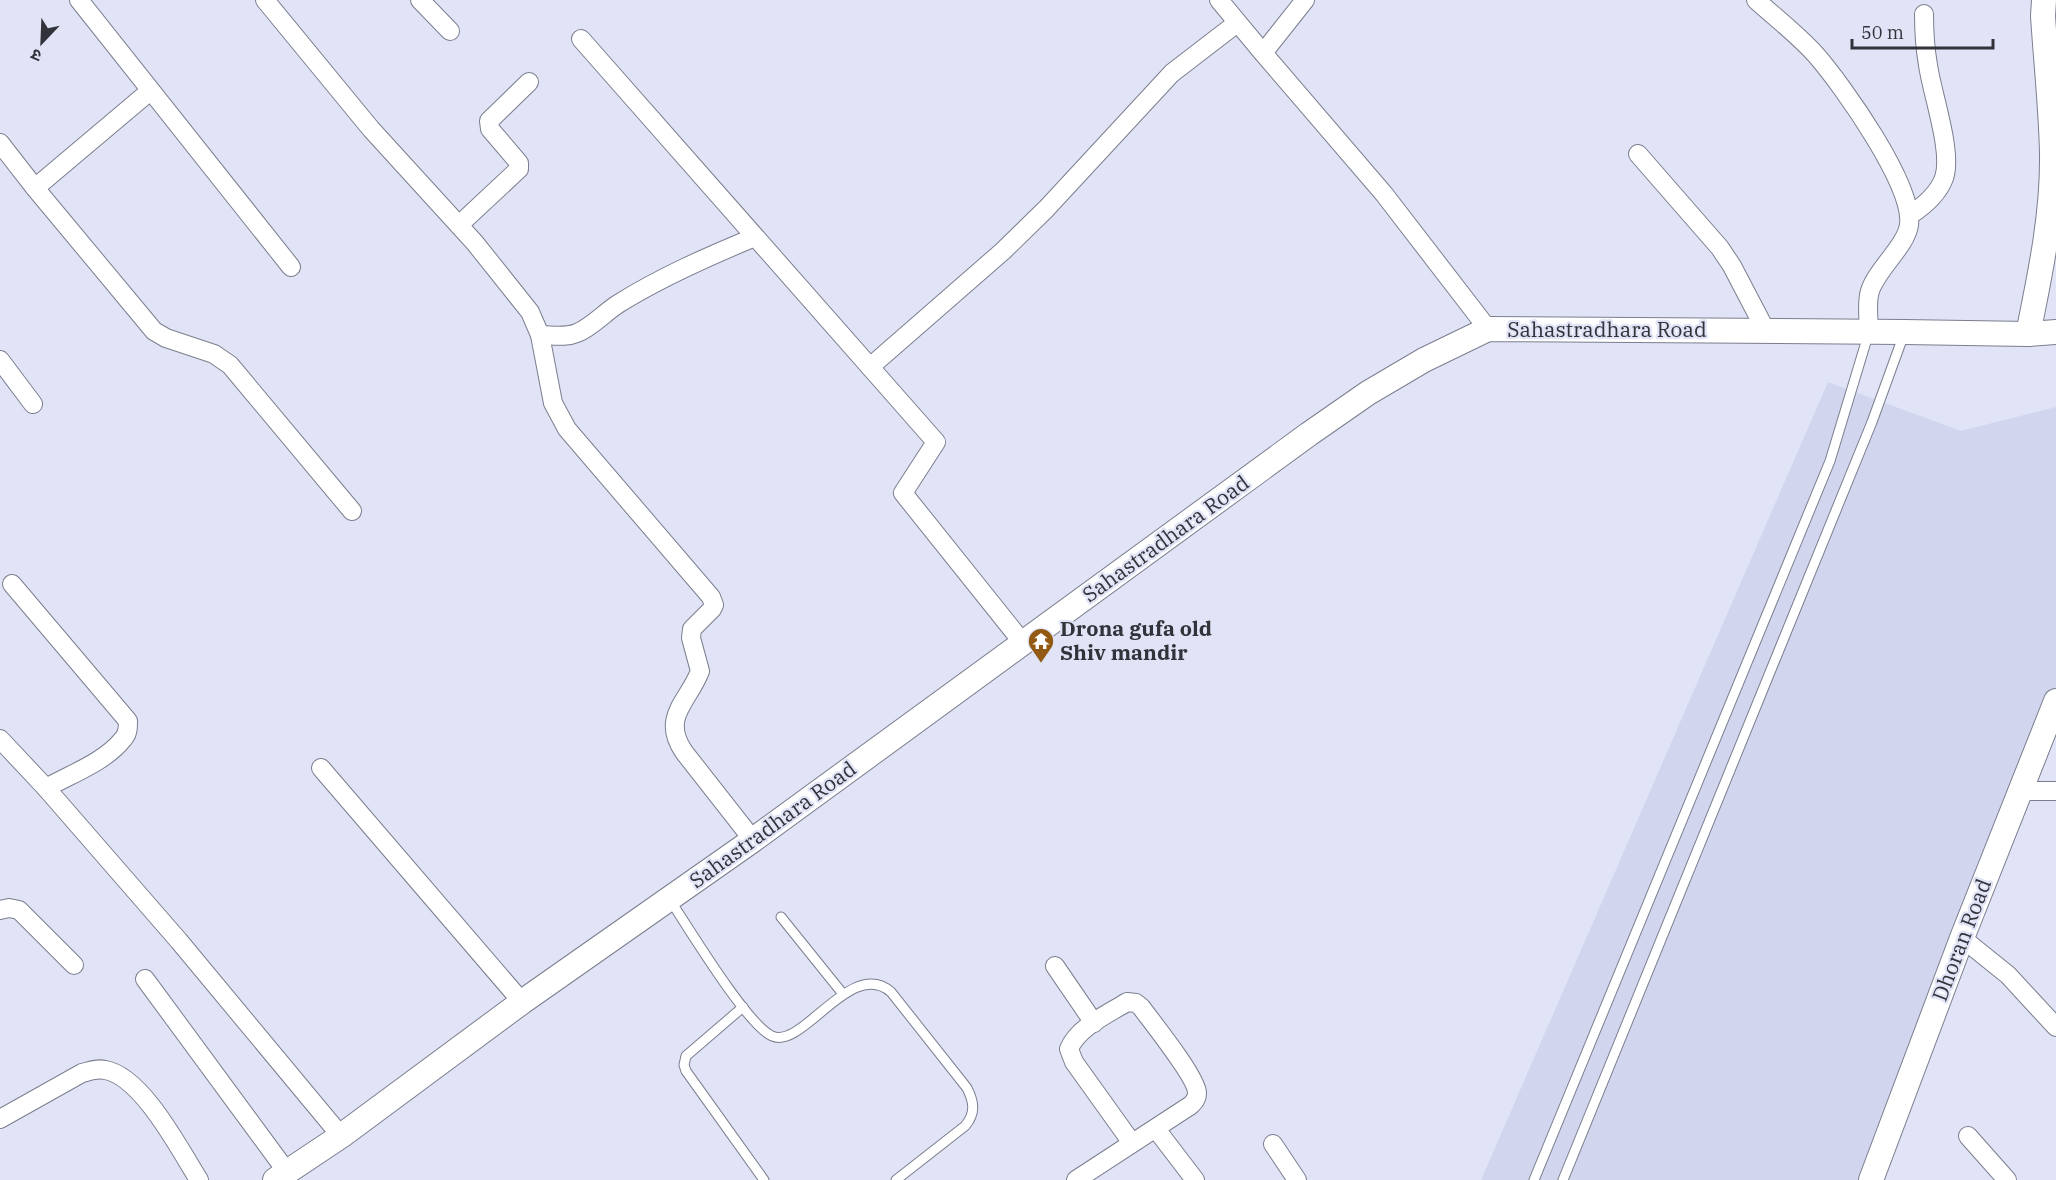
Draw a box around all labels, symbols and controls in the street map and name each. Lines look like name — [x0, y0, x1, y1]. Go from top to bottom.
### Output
north arrow — [12, 12, 72, 72]
scale bar — [1852, 12, 1993, 50]
text: 50 m — [1861, 21, 1904, 44]
text: उ — [27, 45, 44, 67]
street label: Sahastradhara Road — [1507, 315, 1707, 343]
street label: Sahastradhara Road — [1076, 468, 1255, 608]
place label: Drona gufa old Shiv mandir — [1060, 614, 1212, 666]
temple icon: Drona gufa old Shiv mandir — [1026, 626, 1056, 664]
street label: Sahastradhara Road — [683, 754, 862, 894]
street label: Dhoran Road — [1925, 874, 1997, 1005]

